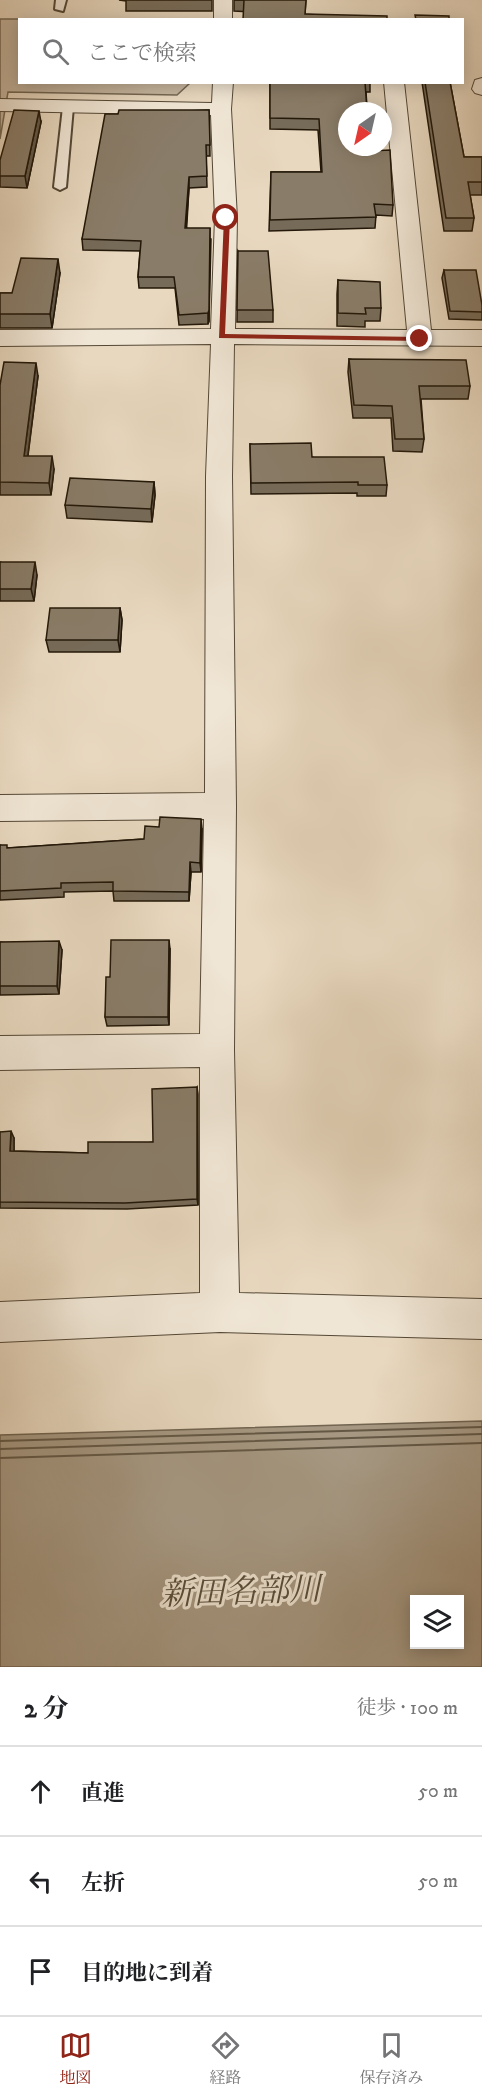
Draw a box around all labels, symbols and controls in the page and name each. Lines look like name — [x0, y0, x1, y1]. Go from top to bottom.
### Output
search box — [18, 18, 464, 84]
icon: search — [39, 35, 72, 68]
text: ここで検索 — [87, 40, 197, 67]
north arrow — [338, 102, 392, 156]
route start — [212, 204, 238, 230]
route end — [406, 325, 432, 351]
water label: 新田名部川 — [160, 1570, 325, 1616]
map controls — [410, 1595, 464, 1649]
button: layers — [410, 1595, 464, 1649]
text: 2 分 — [24, 1693, 68, 1726]
text: 徒歩 · 100 m — [356, 1696, 458, 1721]
icon: ahead — [24, 1775, 57, 1808]
text: 50 m — [418, 1779, 458, 1804]
text: 直進 — [81, 1780, 125, 1807]
icon: left — [24, 1865, 57, 1898]
text: 50 m — [418, 1869, 458, 1894]
text: 左折 — [81, 1870, 125, 1897]
icon: arrive — [24, 1955, 57, 1988]
text: 目的地に到着 — [81, 1960, 213, 1987]
tab: 地図 — [59, 2029, 92, 2088]
tab: 経路 — [209, 2029, 242, 2088]
tab: 保存済み — [359, 2029, 423, 2088]

